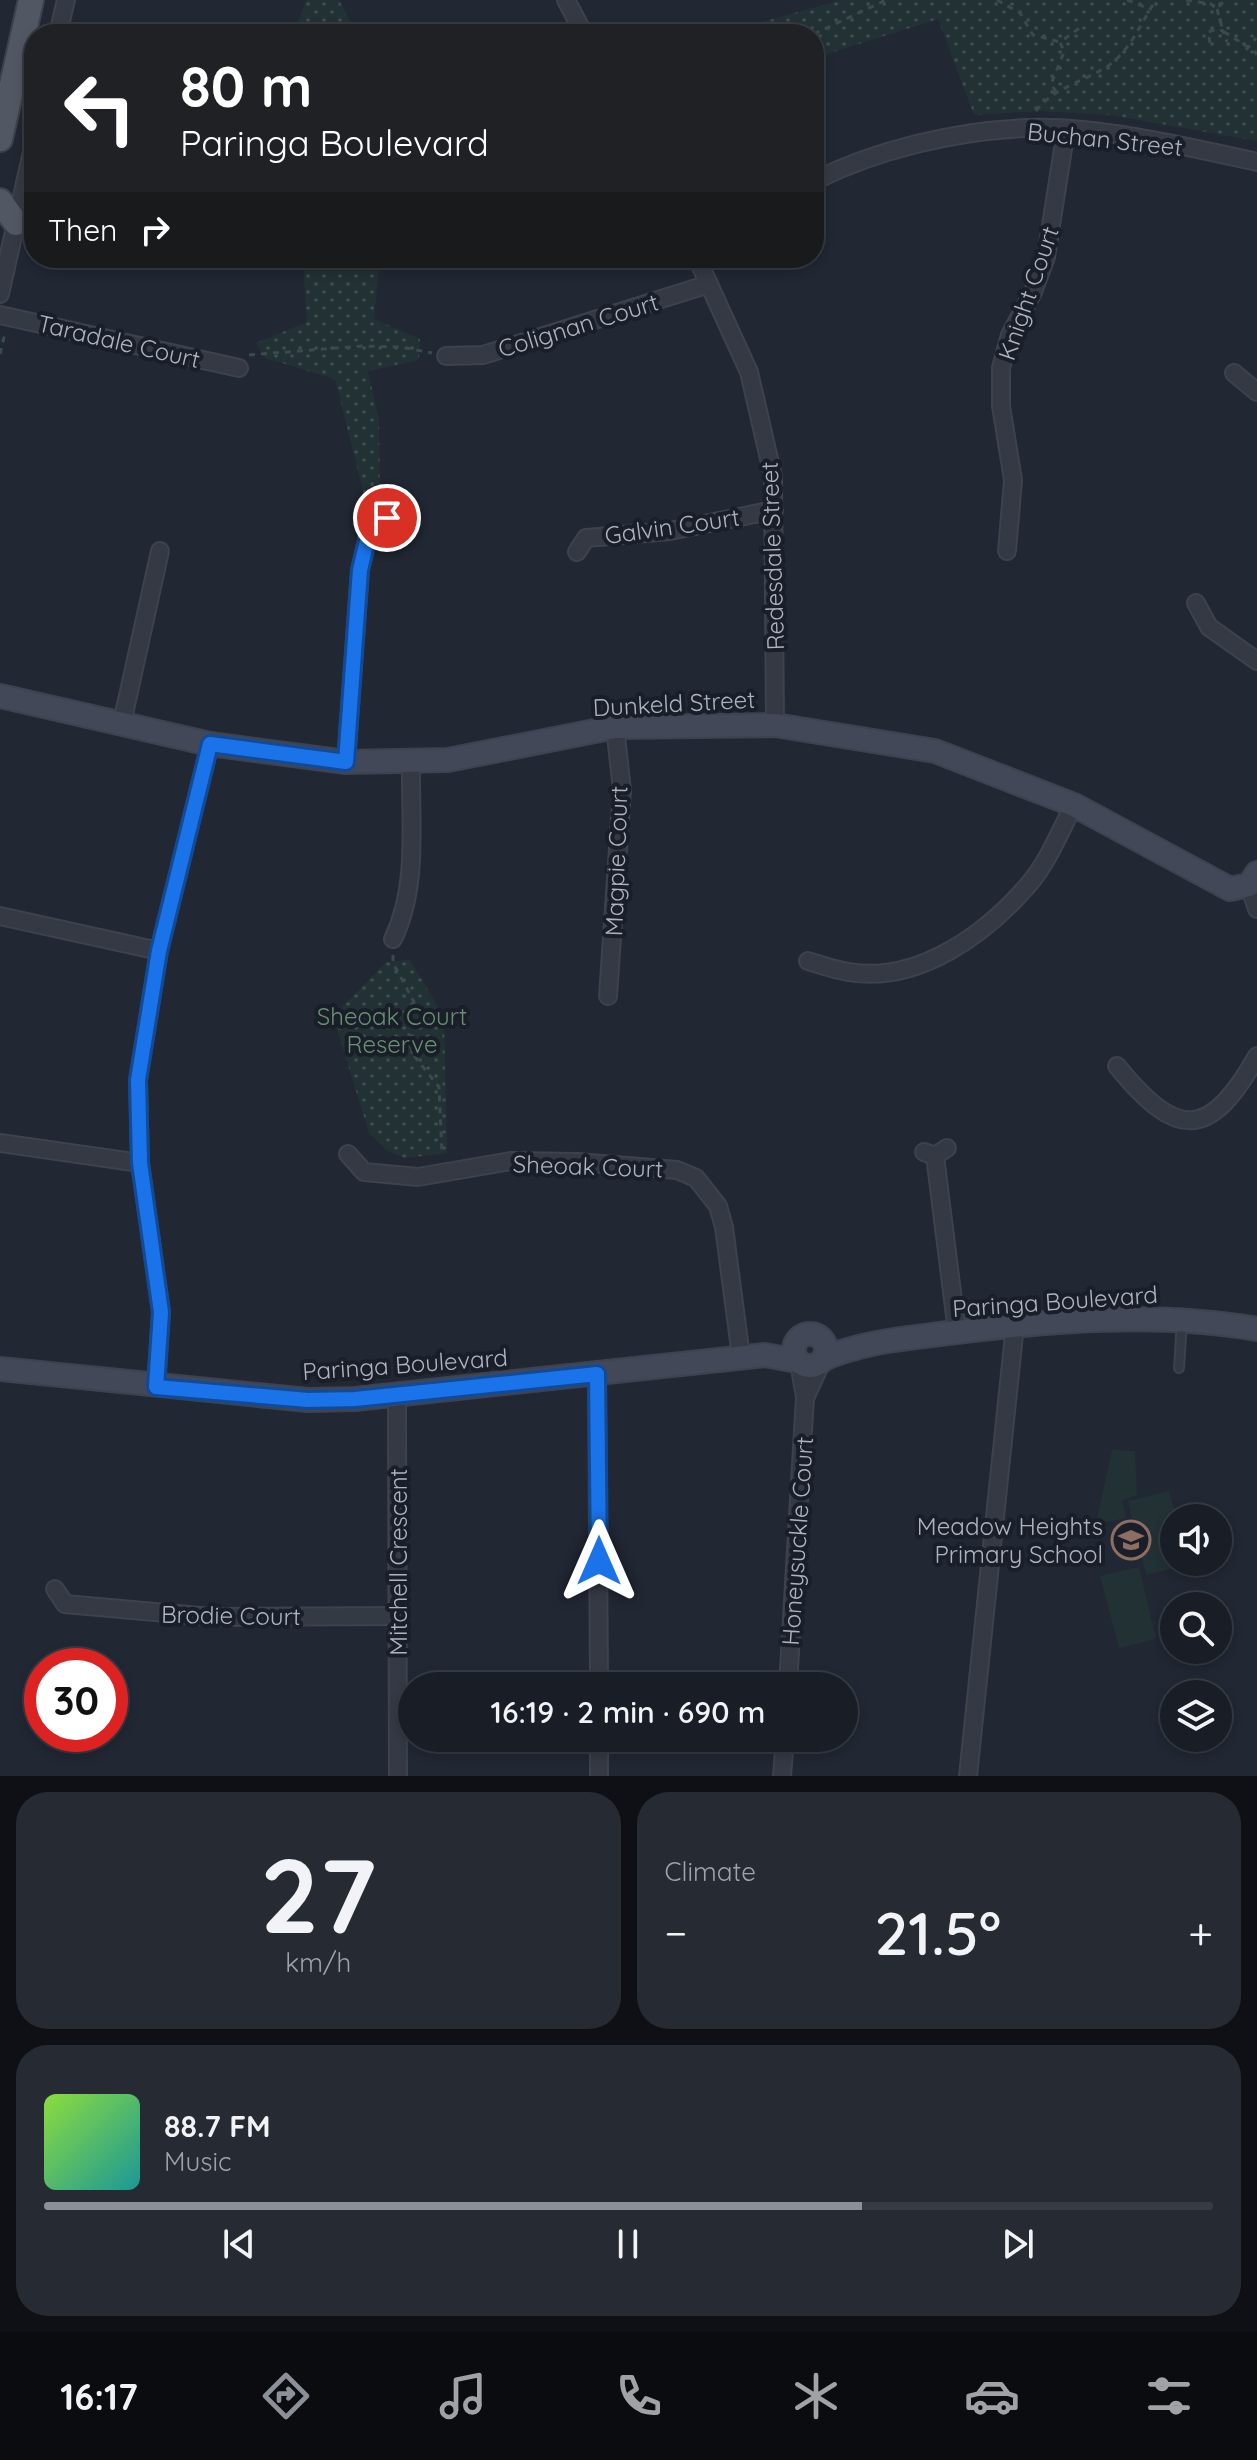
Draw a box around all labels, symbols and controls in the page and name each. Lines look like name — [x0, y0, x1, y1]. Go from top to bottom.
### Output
text: 80 m — [180, 51, 312, 121]
icon: left — [48, 56, 152, 160]
street label: Buchan Street — [1026, 116, 1184, 162]
text: Paringa Boulevard — [180, 120, 489, 165]
icon: right — [133, 208, 177, 252]
text: Then — [48, 211, 117, 249]
street label: Knight Court — [991, 222, 1065, 364]
street label: Colignan Court — [494, 286, 662, 364]
street label: Taradale Court — [35, 308, 203, 374]
street label: Redesdale Street — [754, 461, 790, 651]
pin — [353, 484, 421, 552]
icon: arrive — [365, 496, 409, 540]
street label: Galvin Court — [603, 502, 741, 550]
street label: Dunkeld Street — [592, 684, 756, 722]
street label: Magpie Court — [598, 785, 634, 937]
park label: Sheoak Court Reserve — [317, 1001, 467, 1059]
street label: Sheoak Court — [512, 1148, 664, 1184]
street label: Paringa Boulevard — [951, 1279, 1159, 1323]
street label: Paringa Boulevard — [301, 1342, 509, 1386]
street label: Honeysuckle Court — [775, 1436, 819, 1646]
street label: Mitchell Crescent — [383, 1468, 413, 1656]
map controls — [1160, 1504, 1232, 1752]
button: sound — [1160, 1504, 1232, 1576]
place label: Meadow Heights Primary School — [917, 1511, 1103, 1569]
position arrow — [557, 1519, 641, 1603]
school or university icon: Meadow Heights Primary School — [1110, 1519, 1152, 1561]
button: search — [1160, 1592, 1232, 1664]
street label: Brodie Court — [161, 1599, 301, 1631]
speed limit sign: 30 — [24, 1648, 128, 1752]
button: layers — [1160, 1680, 1232, 1752]
text: 16:19 · 2 min · 690 m — [491, 1693, 765, 1731]
text: 27 — [260, 1829, 376, 1959]
text: Climate — [665, 1855, 756, 1888]
text: 21.5° — [874, 1895, 1001, 1970]
text: − — [665, 1905, 687, 1960]
text: + — [1188, 1905, 1213, 1960]
text: km/h — [285, 1946, 351, 1979]
text: 88.7 FM — [164, 2107, 271, 2145]
text: Music — [164, 2145, 232, 2178]
icon: previous — [217, 2222, 261, 2266]
icon: pause — [606, 2222, 650, 2266]
icon: next — [996, 2222, 1040, 2266]
icon: directions — [258, 2368, 314, 2424]
icon: music — [435, 2368, 491, 2424]
icon: phone — [611, 2368, 667, 2424]
icon: climate — [788, 2368, 844, 2424]
icon: car — [964, 2368, 1020, 2424]
icon: filters — [1141, 2368, 1197, 2424]
text: 16:17 — [60, 2374, 138, 2419]

